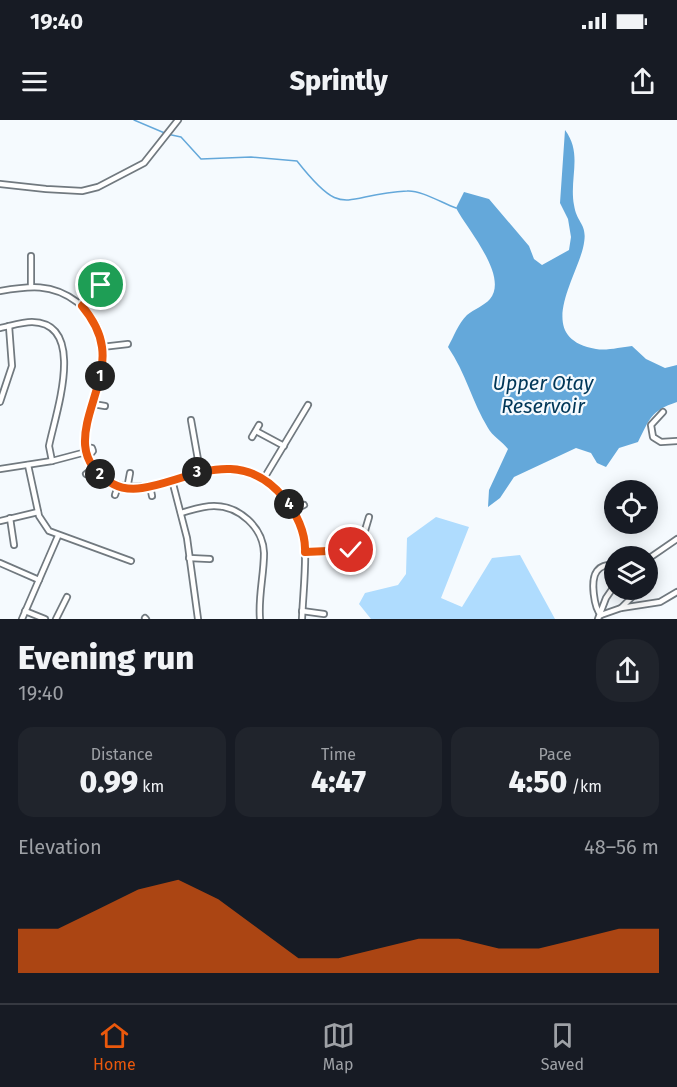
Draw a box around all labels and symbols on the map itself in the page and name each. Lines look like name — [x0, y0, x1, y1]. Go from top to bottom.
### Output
pin — [75, 259, 126, 310]
pin: 1 — [85, 361, 115, 391]
water label: Upper Otay Reservoir — [493, 371, 595, 418]
pin: 3 — [182, 457, 212, 487]
pin: 2 — [85, 459, 115, 489]
pin: 4 — [274, 489, 304, 519]
pin — [325, 524, 376, 575]

